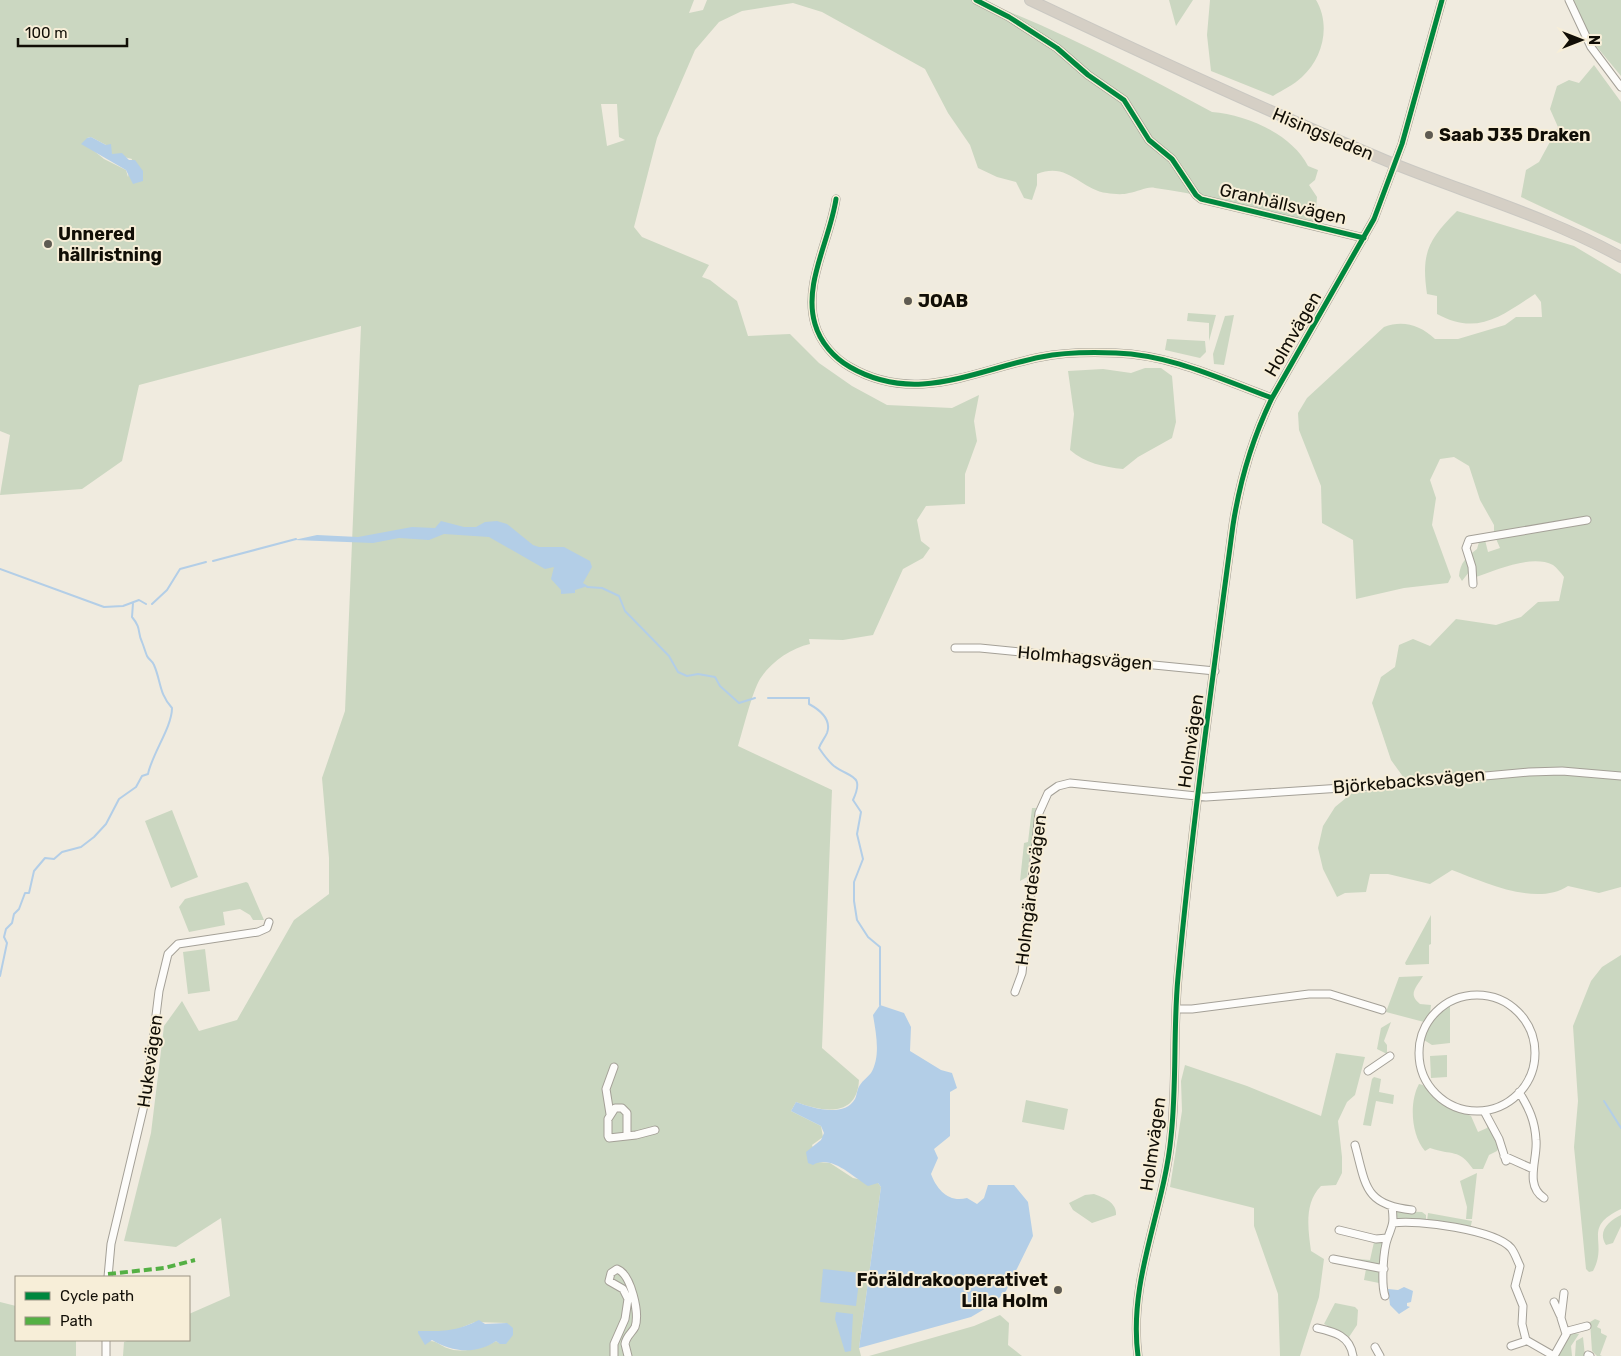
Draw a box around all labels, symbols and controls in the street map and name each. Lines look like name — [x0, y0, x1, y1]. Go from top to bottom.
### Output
scale bar — [18, 15, 126, 47]
north arrow — [1556, 15, 1606, 65]
text: 100 m — [25, 24, 67, 42]
text: N — [1585, 35, 1602, 45]
street label: Hisingsleden — [1269, 103, 1377, 165]
place label: Saab J35 Draken — [1439, 124, 1591, 146]
marker: Saab J35 Draken — [1423, 129, 1435, 141]
street label: Granhällsvägen — [1217, 179, 1349, 229]
place label: Unnered hällristning — [58, 223, 162, 266]
marker: Unnered hällristning — [42, 238, 54, 250]
street label: Holmvägen — [1260, 288, 1326, 380]
place label: JOAB — [918, 290, 968, 312]
marker: JOAB — [902, 295, 914, 307]
street label: Holmhagsvägen — [1017, 641, 1153, 675]
street label: Holmvägen — [1174, 693, 1208, 789]
street label: Björkebacksvägen — [1332, 763, 1486, 799]
street label: Holmgärdesvägen — [1011, 813, 1051, 967]
street label: Hukevägen — [133, 1013, 167, 1109]
street label: Holmvägen — [1136, 1096, 1170, 1192]
place label: Föräldrakooperativet Lilla Holm — [857, 1269, 1048, 1312]
legend — [15, 1276, 190, 1341]
marker: Föräldrakooperativet Lilla Holm — [1052, 1284, 1064, 1296]
text: Cycle path — [60, 1287, 134, 1305]
text: Path — [60, 1312, 93, 1330]

